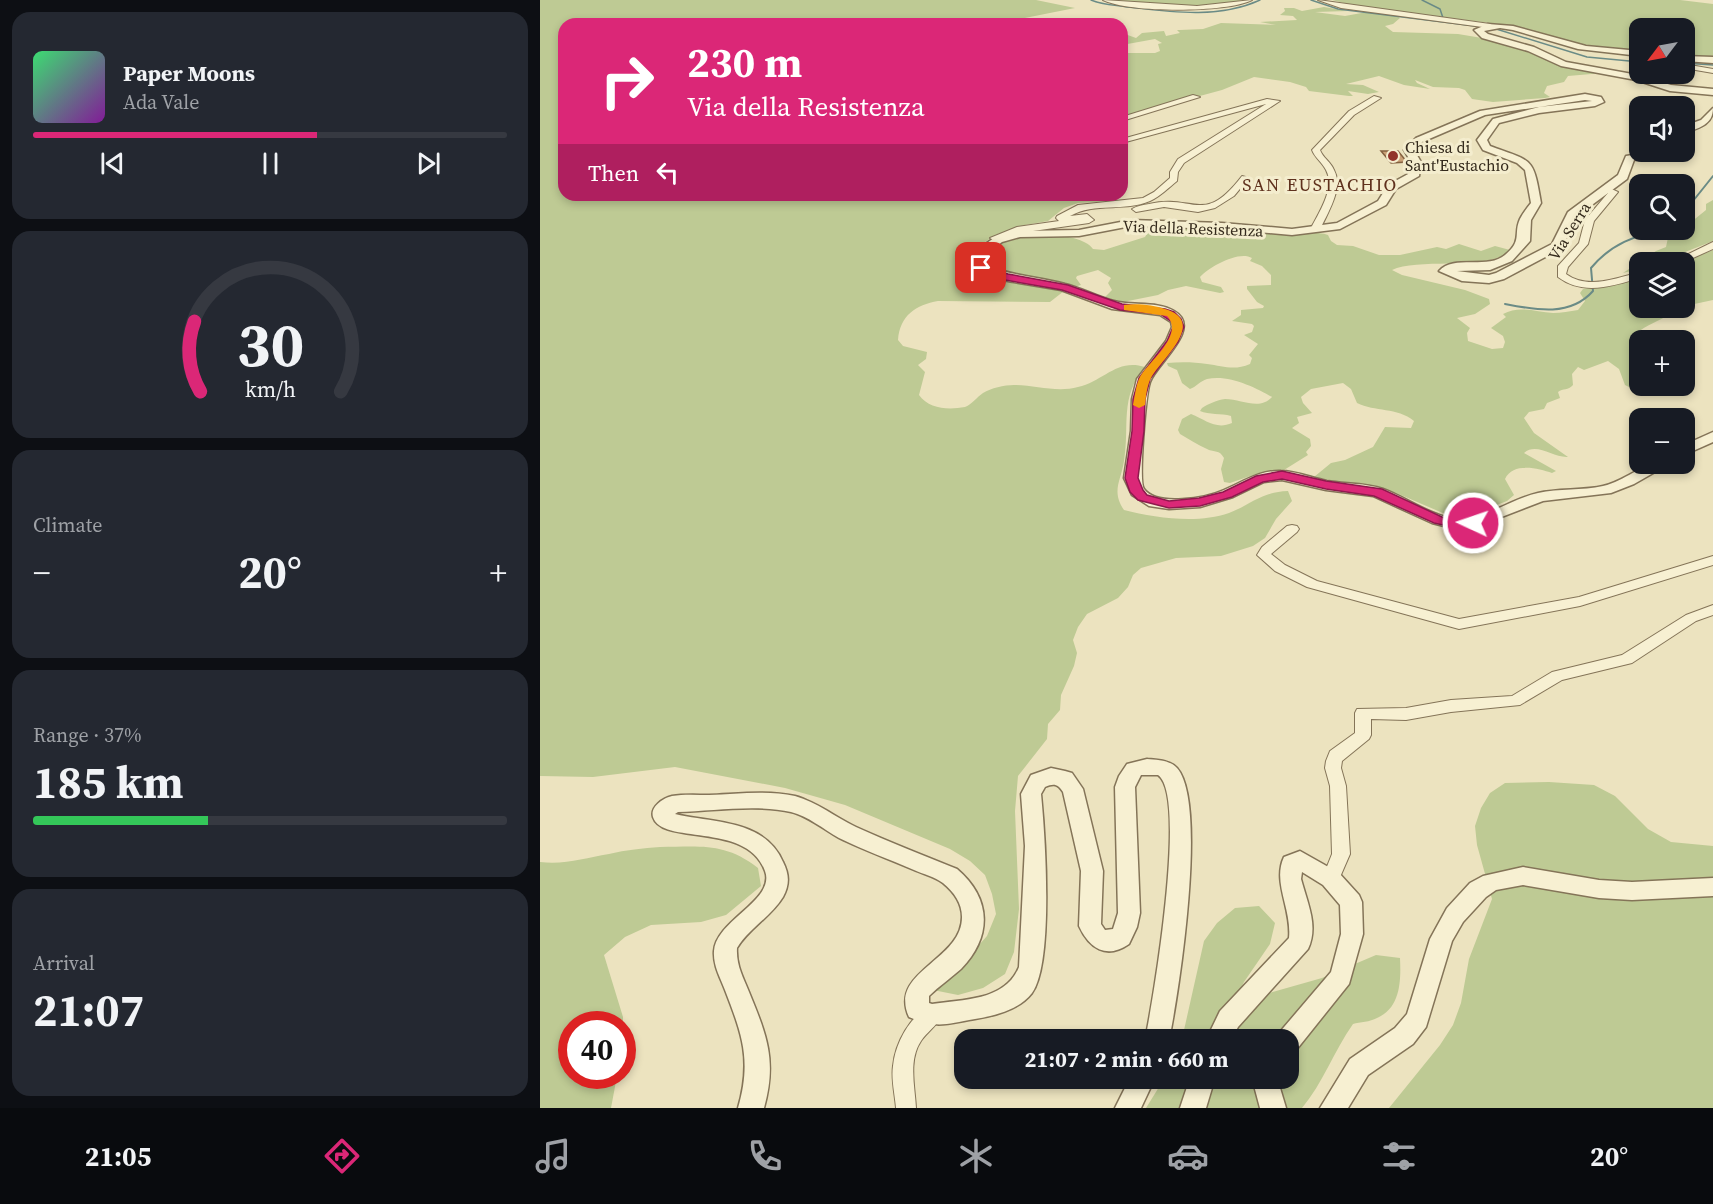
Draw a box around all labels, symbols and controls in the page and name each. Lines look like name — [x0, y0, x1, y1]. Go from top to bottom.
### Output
north arrow — [1629, 18, 1695, 84]
map controls — [1629, 18, 1695, 474]
text: 230 m — [687, 33, 802, 91]
icon: right — [588, 42, 666, 120]
text: Paper Moons — [123, 58, 255, 88]
text: Ada Vale — [123, 88, 199, 116]
text: Via della Resistenza — [687, 88, 925, 125]
button: sound — [1629, 96, 1695, 162]
place label: Chiesa di Sant'Eustachio — [1405, 136, 1509, 176]
icon: previous — [96, 147, 129, 180]
icon: pause — [254, 147, 287, 180]
icon: next — [412, 147, 445, 180]
marker: Chiesa di Sant'Eustachio — [1386, 149, 1400, 163]
icon: left — [651, 156, 684, 189]
text: Then — [588, 158, 639, 188]
district label: SAN EUSTACHIO — [1242, 172, 1398, 197]
button: search — [1629, 174, 1695, 240]
street label: Via Serra — [1542, 197, 1596, 264]
street label: Via della Resistenza — [1122, 215, 1265, 241]
pin — [955, 242, 1006, 293]
icon: arrive — [964, 251, 997, 284]
button: layers — [1629, 252, 1695, 318]
text: 30 — [236, 301, 304, 387]
button: + — [1629, 330, 1695, 396]
text: km/h — [244, 375, 296, 404]
button: − — [1629, 408, 1695, 474]
position arrow — [1441, 491, 1505, 555]
text: Climate — [33, 511, 102, 539]
text: 20° — [238, 541, 302, 603]
text: − — [33, 550, 51, 595]
text: + — [489, 550, 507, 595]
text: Range · 37% — [33, 721, 142, 749]
text: 185 km — [33, 751, 184, 813]
text: Arrival — [33, 949, 95, 977]
text: 21:07 — [33, 979, 144, 1041]
speed limit sign: 40 — [558, 1011, 636, 1089]
text: 21:07 · 2 min · 660 m — [1025, 1044, 1228, 1074]
icon: directions — [321, 1135, 363, 1177]
icon: music — [532, 1135, 574, 1177]
icon: phone — [744, 1135, 786, 1177]
icon: climate — [955, 1135, 997, 1177]
icon: car — [1167, 1135, 1209, 1177]
icon: filters — [1378, 1135, 1420, 1177]
text: 21:05 — [85, 1138, 151, 1175]
text: 20° — [1590, 1138, 1628, 1175]

